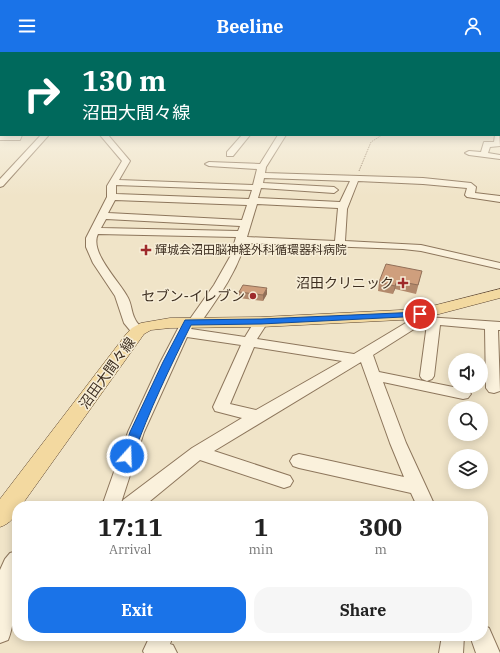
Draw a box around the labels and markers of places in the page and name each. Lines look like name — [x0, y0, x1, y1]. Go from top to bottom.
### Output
place label: 輝城会沼田脳神経外科循環器科病院 — [155, 242, 347, 257]
marker: 輝城会沼田脳神経外科循環器科病院 — [140, 244, 152, 256]
place label: 沼田クリニック — [296, 274, 394, 292]
marker: 沼田クリニック — [397, 277, 409, 289]
place label: セブン-イレブン — [141, 287, 245, 305]
marker: セブン-イレブン — [248, 291, 258, 301]
pin — [403, 297, 437, 331]

